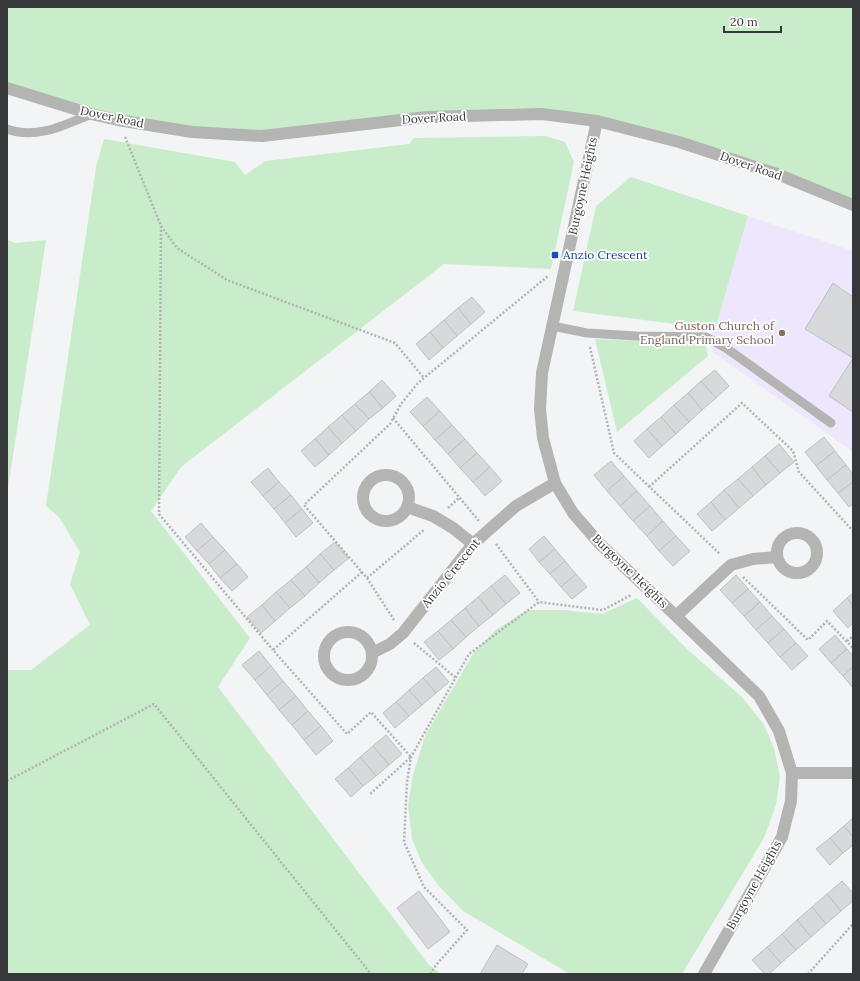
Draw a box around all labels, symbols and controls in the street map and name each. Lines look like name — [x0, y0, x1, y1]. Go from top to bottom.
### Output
scale bar — [724, 8, 781, 34]
text: 20 m — [730, 14, 758, 29]
street label: Dover Road — [79, 102, 145, 131]
street label: Dover Road — [401, 108, 467, 127]
street label: Burgoyne Heights — [565, 135, 600, 236]
street label: Dover Road — [718, 148, 784, 183]
place label: Anzio Crescent — [562, 247, 648, 262]
marker: Anzio Crescent — [550, 250, 560, 260]
place label: Guston Church of England Primary School — [640, 318, 775, 347]
marker: Guston Church of England Primary School — [777, 328, 787, 338]
street label: Burgoyne Heights — [589, 531, 672, 611]
street label: Anzio Crescent — [418, 535, 483, 611]
street label: Burgoyne Heights — [723, 837, 784, 932]

